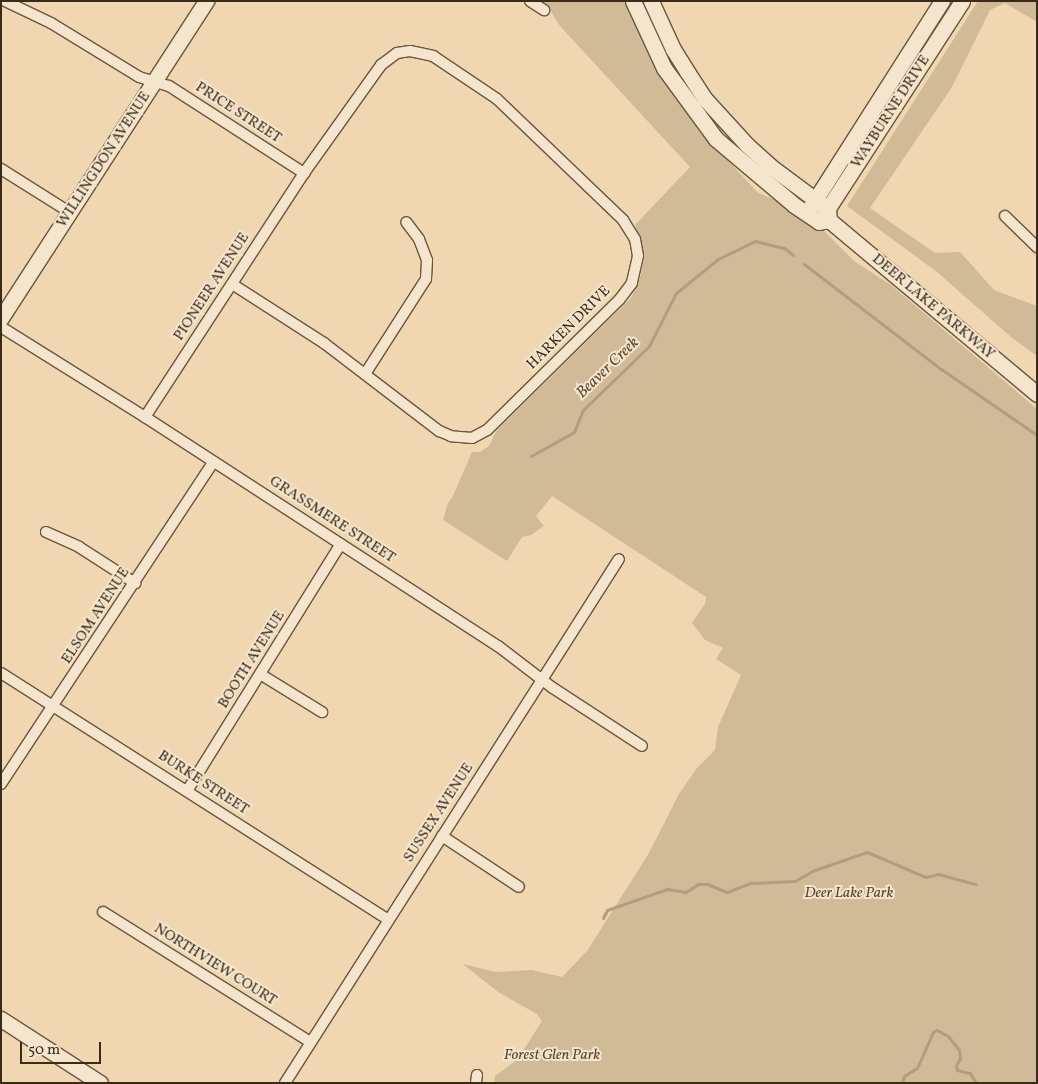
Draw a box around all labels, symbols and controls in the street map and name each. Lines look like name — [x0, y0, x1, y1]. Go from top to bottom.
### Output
street label: WAYBURNE DRIVE — [848, 52, 934, 172]
street label: PRICE STREET — [192, 79, 284, 147]
street label: WILLINGDON AVENUE — [53, 89, 155, 231]
street label: PIONEER AVENUE — [170, 230, 254, 344]
street label: DEER LAKE PARKWAY — [868, 250, 998, 364]
street label: HARKEN DRIVE — [523, 282, 615, 374]
water label: Beaver Creek — [573, 333, 643, 403]
street label: GRASSMERE STREET — [266, 473, 398, 567]
street label: ELSOM AVENUE — [58, 564, 134, 668]
street label: BOOTH AVENUE — [215, 608, 289, 712]
street label: BURKE STREET — [154, 747, 252, 819]
street label: SUSSEX AVENUE — [400, 760, 478, 866]
park label: Deer Lake Park — [805, 885, 893, 903]
street label: NORTHVIEW COURT — [150, 920, 280, 1010]
scale bar — [22, 1032, 104, 1064]
text: 50 m — [28, 1040, 60, 1061]
park label: Forest Glen Park — [504, 1047, 600, 1065]

